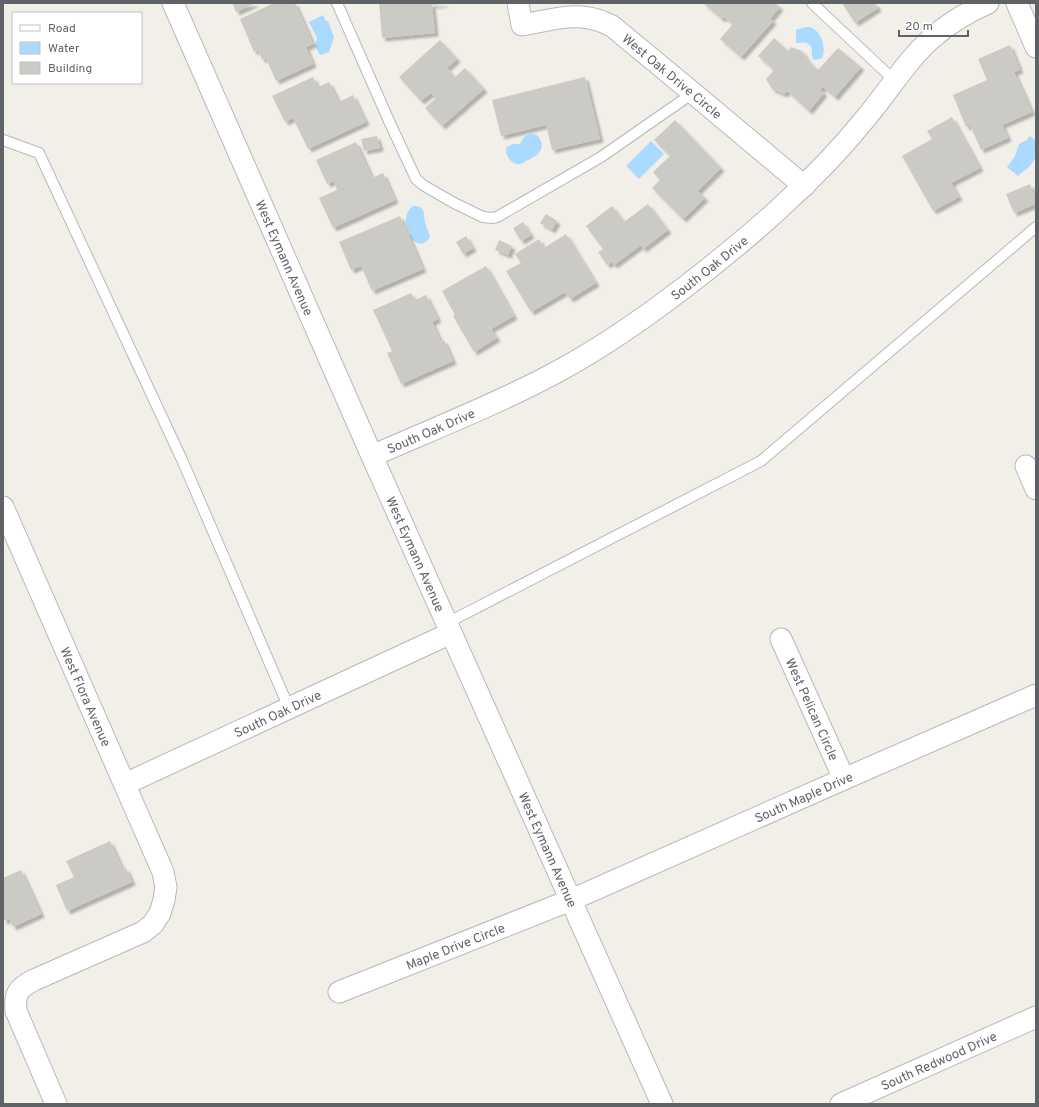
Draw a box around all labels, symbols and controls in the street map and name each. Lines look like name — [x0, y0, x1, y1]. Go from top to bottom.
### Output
legend — [12, 12, 142, 84]
scale bar — [899, 12, 968, 38]
text: 20 m — [905, 19, 933, 35]
text: Road — [48, 21, 76, 37]
street label: West Oak Drive Circle — [618, 32, 724, 124]
text: Water — [48, 41, 80, 57]
text: Building — [48, 61, 92, 77]
street label: West Eymann Avenue — [251, 198, 315, 319]
street label: South Oak Drive — [669, 234, 752, 305]
street label: South Oak Drive — [385, 406, 478, 458]
street label: West Eymann Avenue — [381, 495, 447, 615]
street label: West Flora Avenue — [55, 645, 113, 750]
street label: West Pelican Circle — [781, 656, 841, 764]
street label: South Oak Drive — [232, 688, 324, 742]
street label: South Maple Drive — [753, 770, 856, 828]
street label: West Eymann Avenue — [514, 790, 579, 911]
street label: Maple Drive Circle — [404, 921, 508, 975]
street label: South Redwood Drive — [879, 1029, 1000, 1095]

